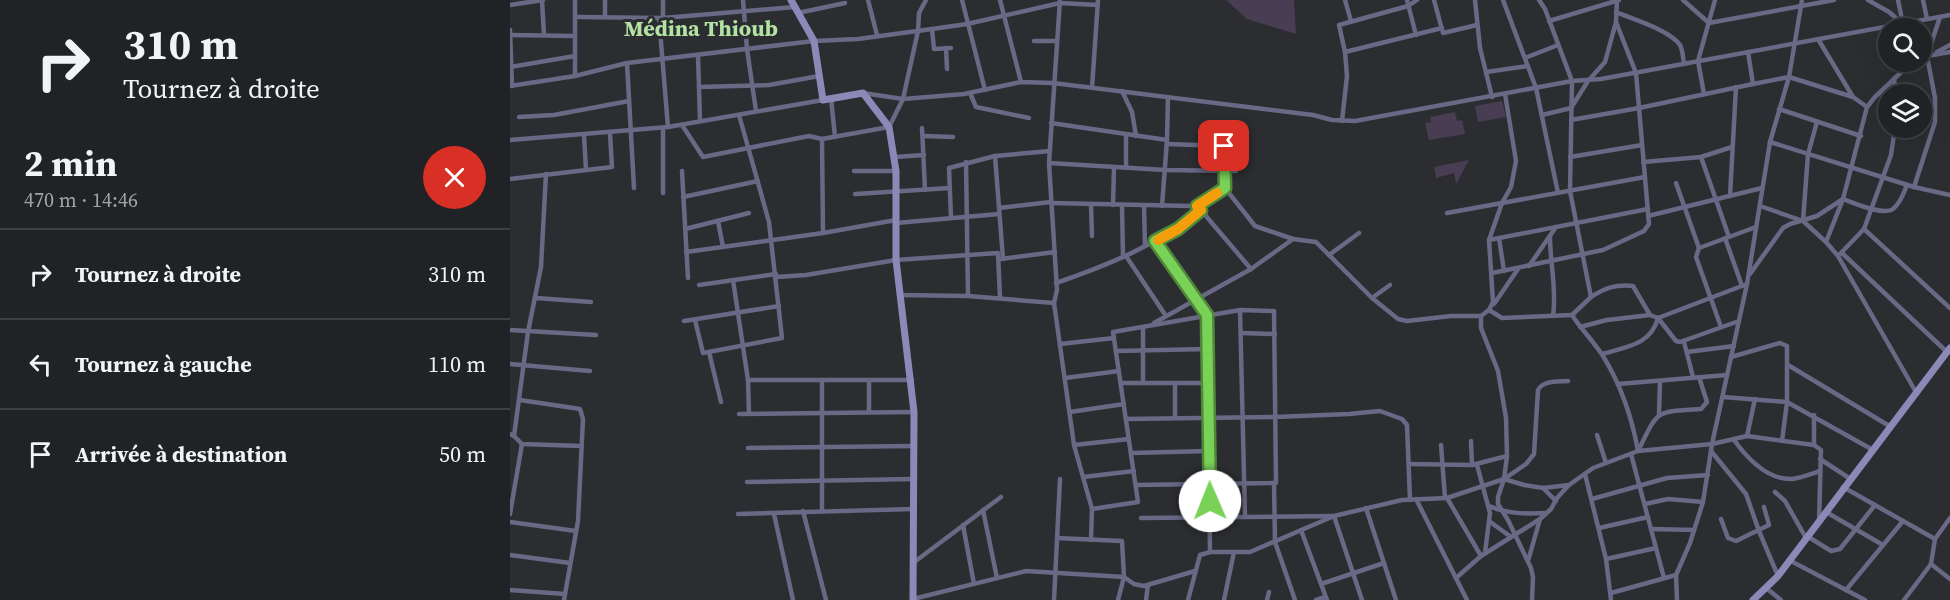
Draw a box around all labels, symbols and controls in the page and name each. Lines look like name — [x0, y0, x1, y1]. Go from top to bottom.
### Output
district label: Médina Thioub — [624, 13, 778, 43]
text: 310 m — [123, 15, 238, 73]
map controls — [1878, 18, 1932, 138]
button: search — [1878, 18, 1932, 72]
icon: right — [24, 24, 102, 102]
text: Tournez à droite — [123, 70, 320, 107]
button: layers — [1878, 84, 1932, 138]
pin — [1198, 120, 1249, 171]
icon: arrive — [1207, 129, 1240, 162]
text: 2 min — [24, 139, 117, 188]
button: close — [423, 146, 486, 209]
text: 470 m · 14:46 — [24, 186, 138, 214]
icon: right — [24, 258, 57, 291]
text: Tournez à droite — [75, 259, 241, 289]
text: 310 m — [428, 259, 486, 289]
icon: left — [24, 348, 57, 381]
text: Tournez à gauche — [75, 349, 252, 379]
text: 110 m — [428, 349, 486, 379]
icon: arrive — [24, 438, 57, 471]
text: Arrivée à destination — [75, 439, 287, 469]
text: 50 m — [439, 439, 486, 469]
position arrow — [1178, 469, 1242, 533]

